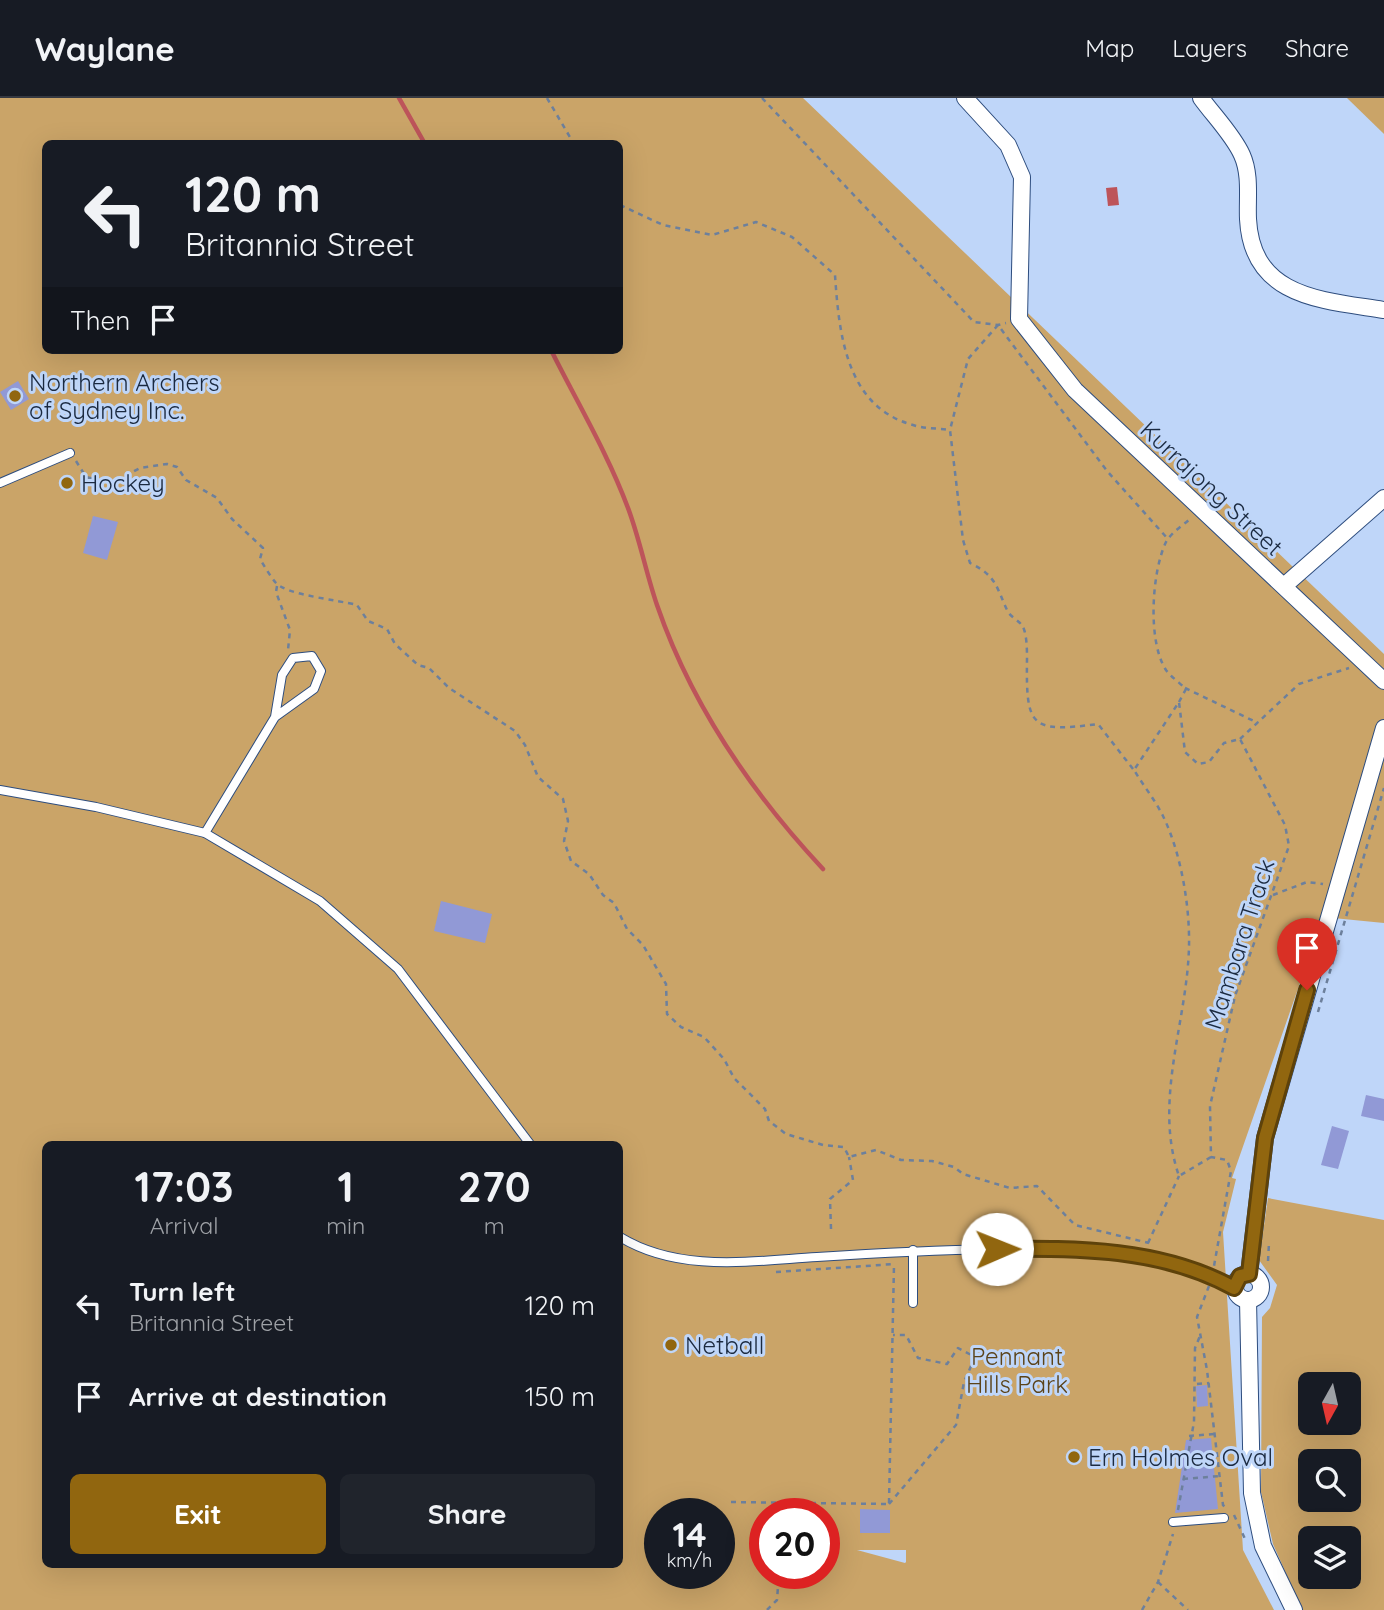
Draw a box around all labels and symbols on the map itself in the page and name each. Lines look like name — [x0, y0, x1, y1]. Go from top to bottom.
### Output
place label: Northern Archers of Sydney Inc. — [29, 367, 220, 425]
marker: Northern Archers of Sydney Inc. — [7, 388, 23, 404]
street label: Kurrajong Street — [1134, 414, 1290, 562]
place label: Hockey — [81, 468, 165, 498]
marker: Hockey — [59, 475, 75, 491]
street label: Mambara Track — [1197, 855, 1281, 1033]
pin — [1277, 918, 1337, 990]
position arrow — [960, 1212, 1034, 1286]
place label: Netball — [685, 1330, 764, 1360]
marker: Netball — [663, 1337, 679, 1353]
park label: Pennant Hills Park — [966, 1341, 1068, 1399]
north arrow — [1298, 1372, 1362, 1435]
place label: Ern Holmes Oval — [1088, 1442, 1273, 1472]
marker: Ern Holmes Oval — [1066, 1449, 1082, 1465]
speed limit sign: 20 — [749, 1498, 840, 1589]

